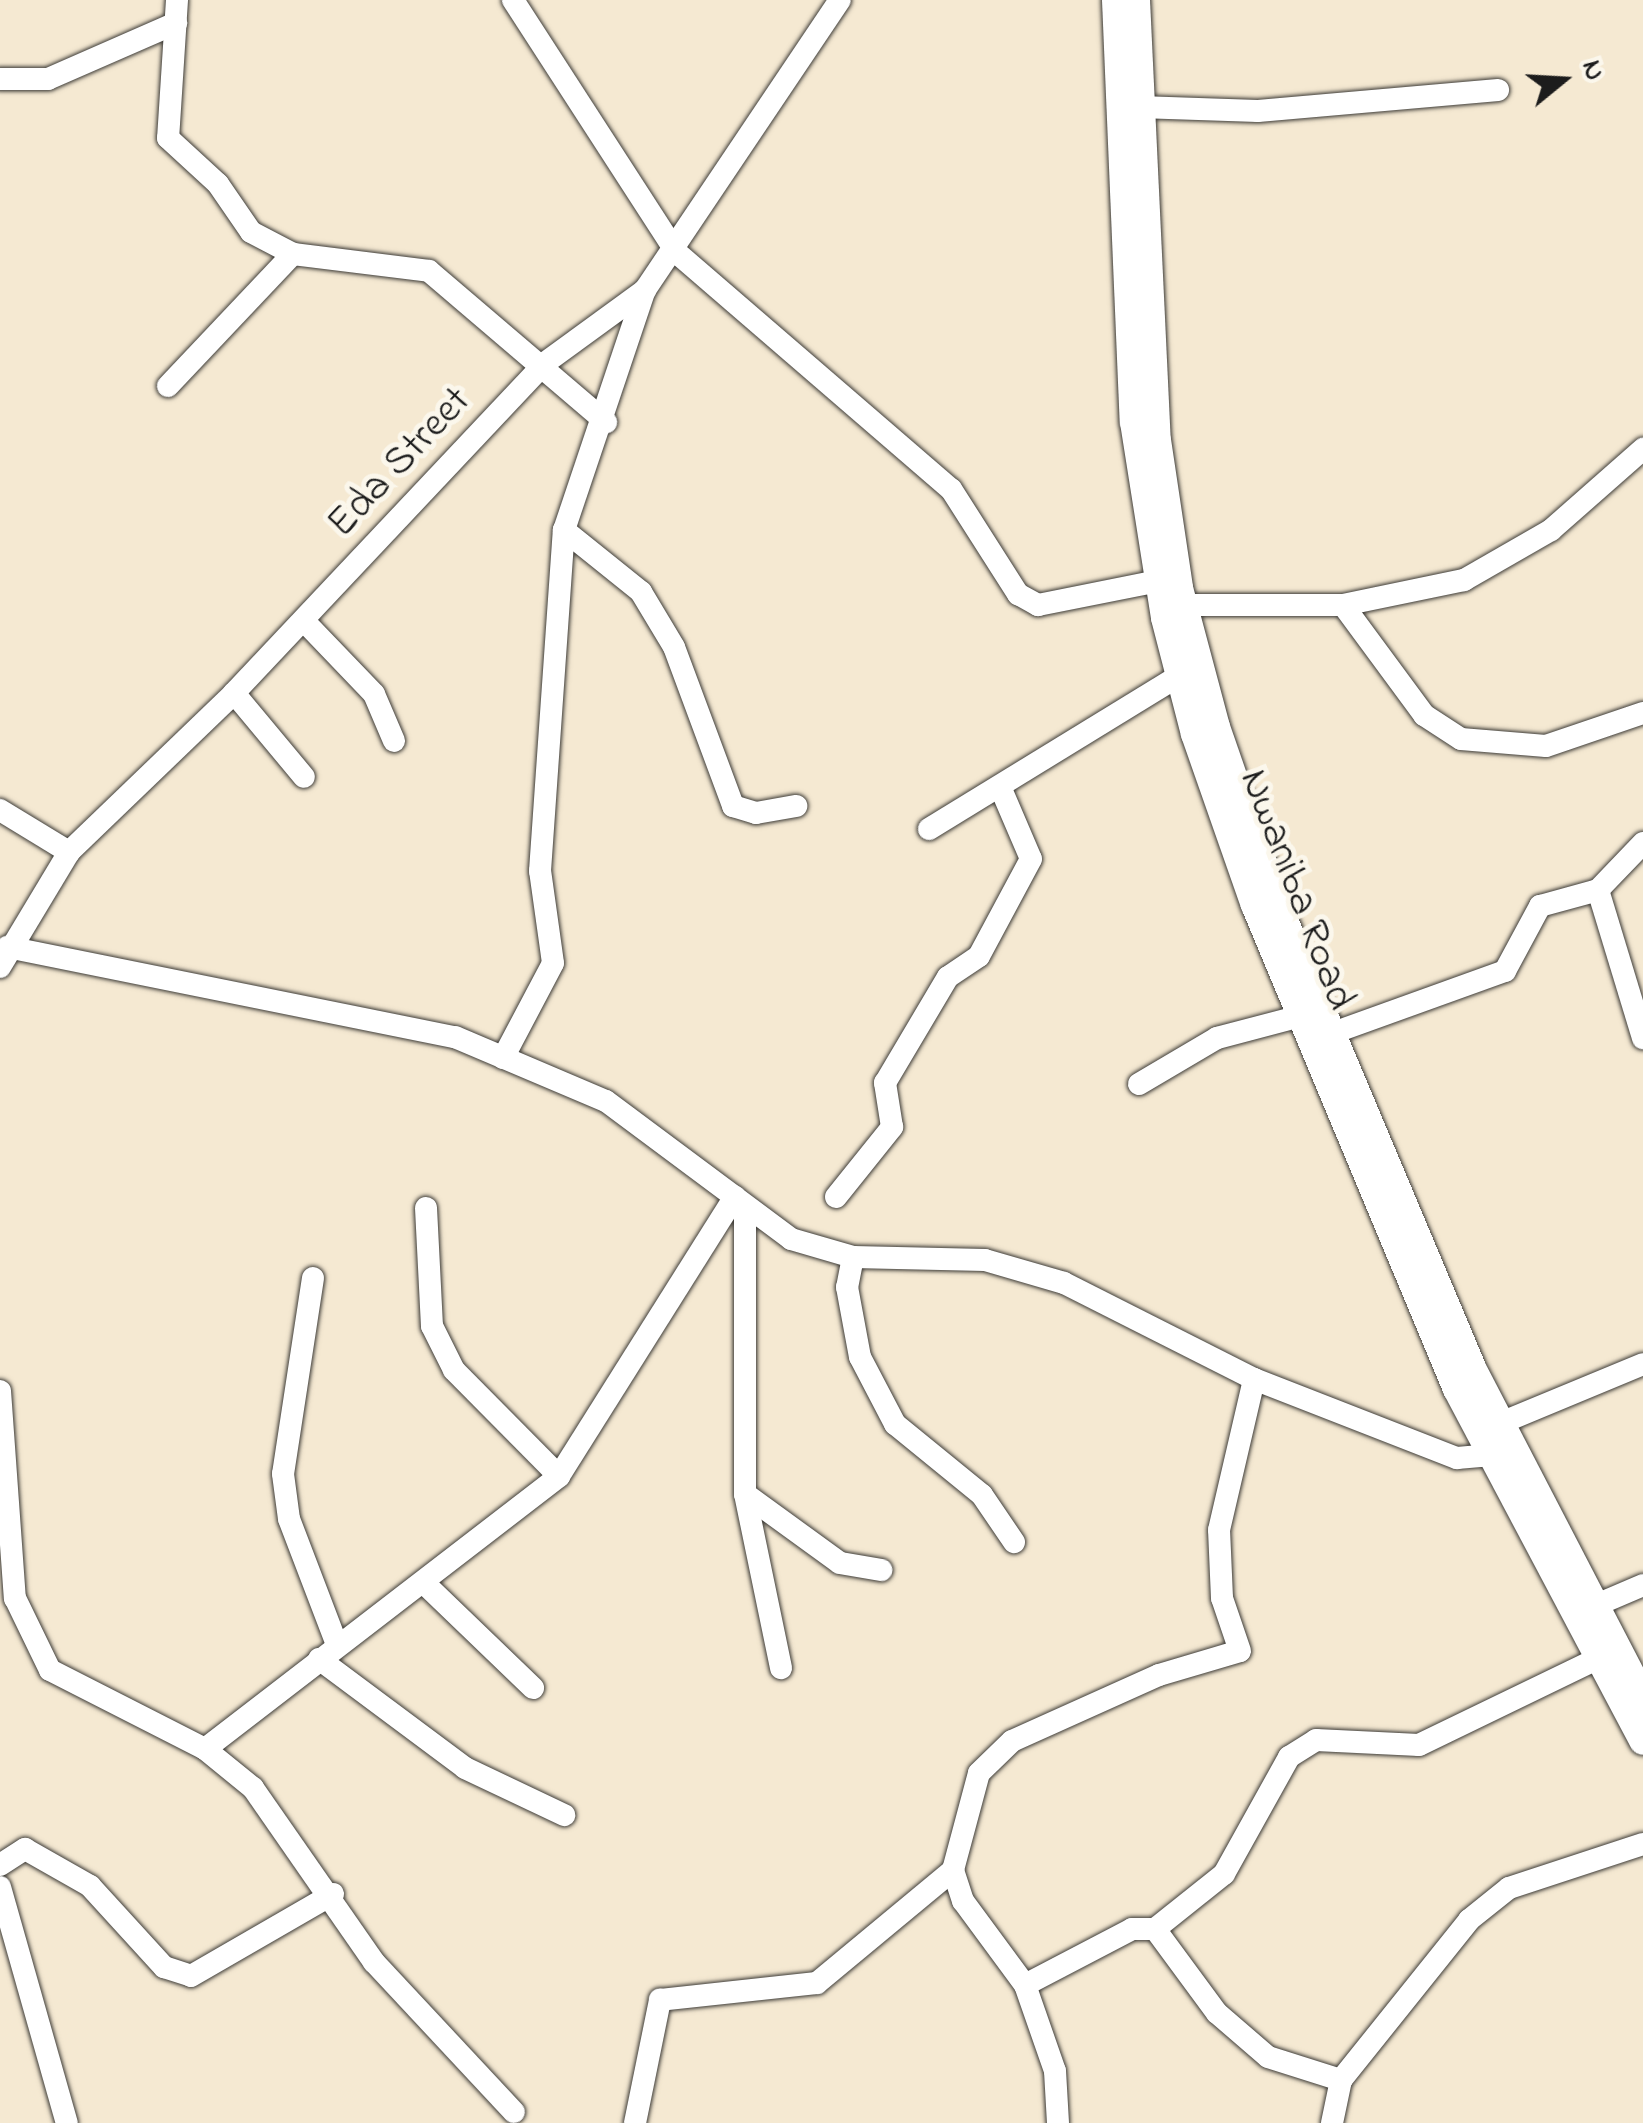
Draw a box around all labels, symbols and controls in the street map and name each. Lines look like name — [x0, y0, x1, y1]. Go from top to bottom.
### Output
north arrow — [1513, 30, 1613, 130]
text: N — [1570, 55, 1614, 86]
street label: Eda Street — [317, 377, 483, 549]
street label: Nwaniba Road — [1227, 763, 1365, 1017]

